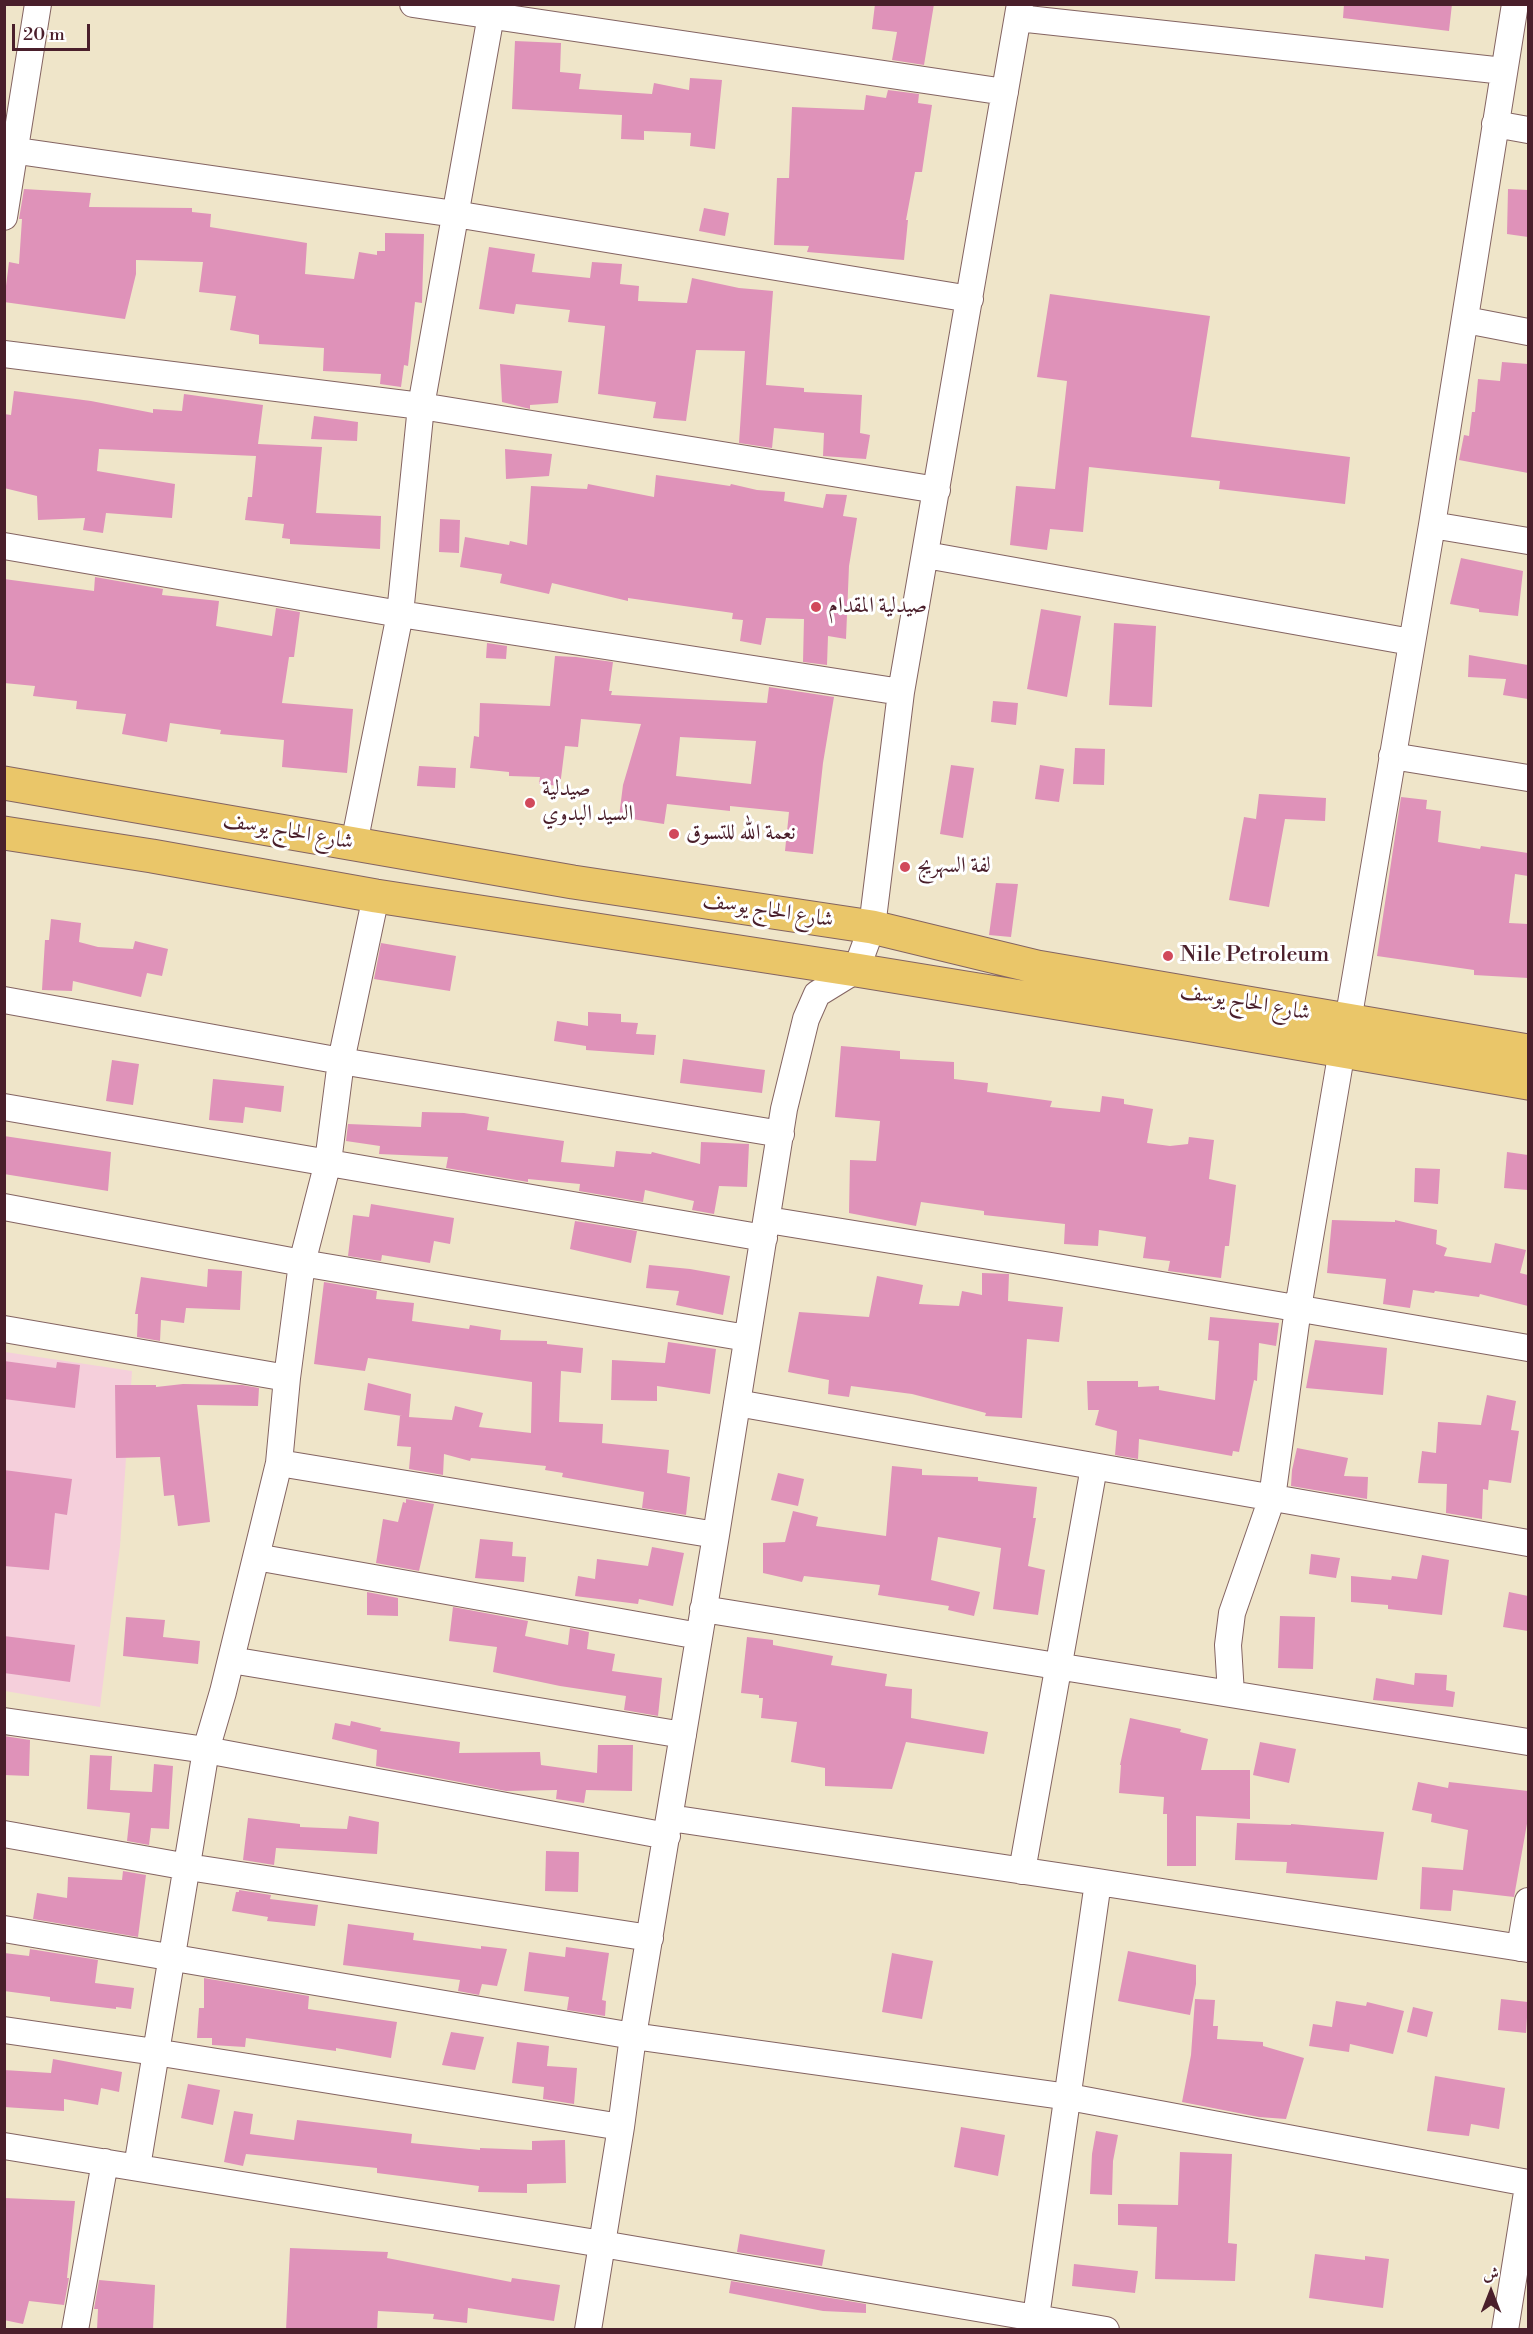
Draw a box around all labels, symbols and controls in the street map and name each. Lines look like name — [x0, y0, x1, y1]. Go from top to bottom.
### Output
scale bar — [15, 12, 93, 50]
text: 20 m — [23, 23, 65, 46]
place label: صيدلية المقدام — [828, 594, 927, 620]
marker: صيدلية المقدام — [809, 600, 823, 614]
place label: صيدلية السيد البدوي — [542, 777, 633, 828]
marker: صيدلية السيد البدوي — [523, 796, 537, 810]
street label: شارع الحاج يوسف — [221, 808, 355, 856]
place label: نعمة الله للتسوق — [686, 821, 796, 847]
marker: نعمة الله للتسوق — [667, 827, 681, 841]
place label: لفة السهريج — [917, 854, 991, 880]
marker: لفة السهريج — [898, 860, 912, 874]
street label: شارع الحاج يوسف — [701, 888, 835, 934]
place label: Nile Petroleum — [1180, 943, 1329, 969]
marker: Nile Petroleum — [1161, 949, 1175, 963]
street label: شارع الحاج يوسف — [1178, 979, 1312, 1027]
north arrow — [1461, 2262, 1521, 2322]
text: ش — [1483, 2264, 1499, 2284]

